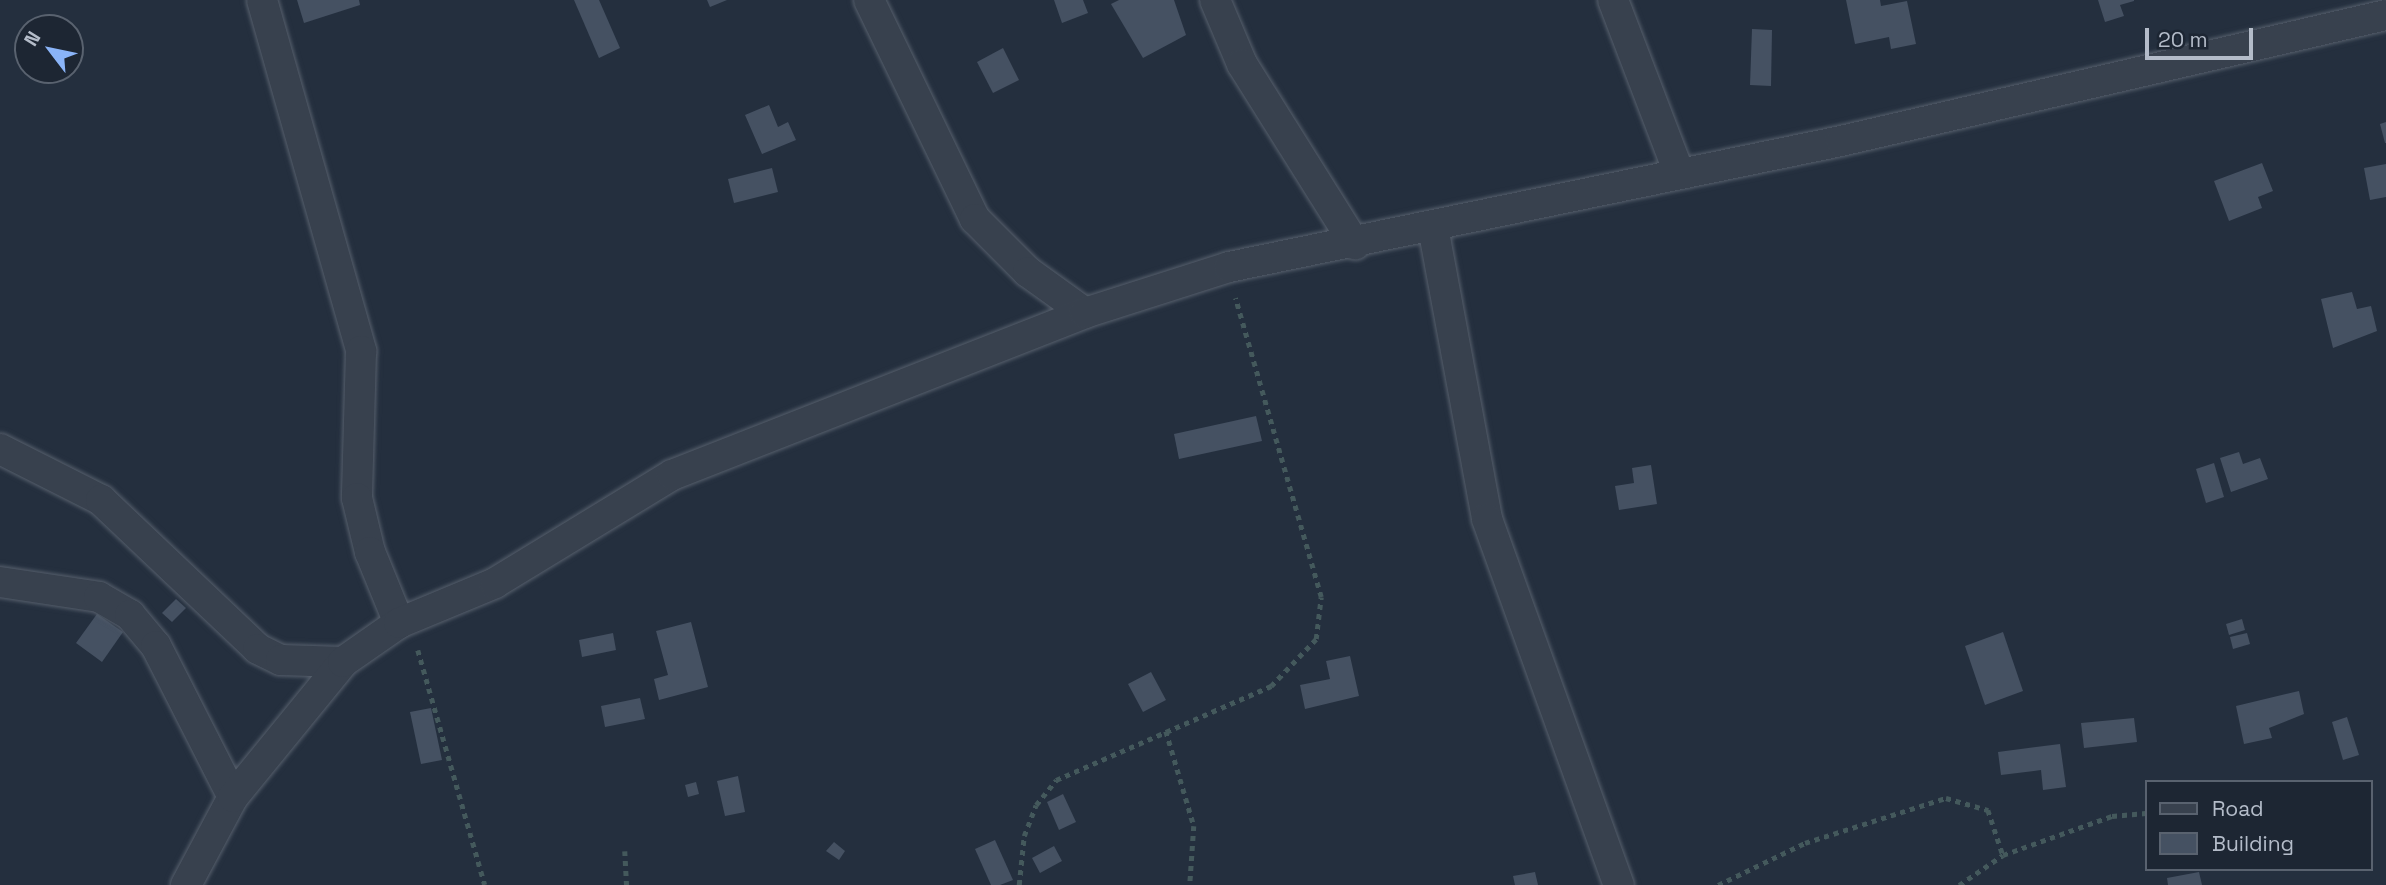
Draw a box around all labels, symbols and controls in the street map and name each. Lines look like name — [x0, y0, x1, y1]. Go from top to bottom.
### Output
north arrow — [14, 14, 84, 84]
scale bar — [2148, 14, 2256, 58]
text: 20 m — [2158, 26, 2208, 53]
text: N — [18, 27, 46, 51]
legend — [2144, 780, 2372, 871]
text: Road — [2212, 795, 2264, 822]
text: Building — [2212, 830, 2294, 857]

